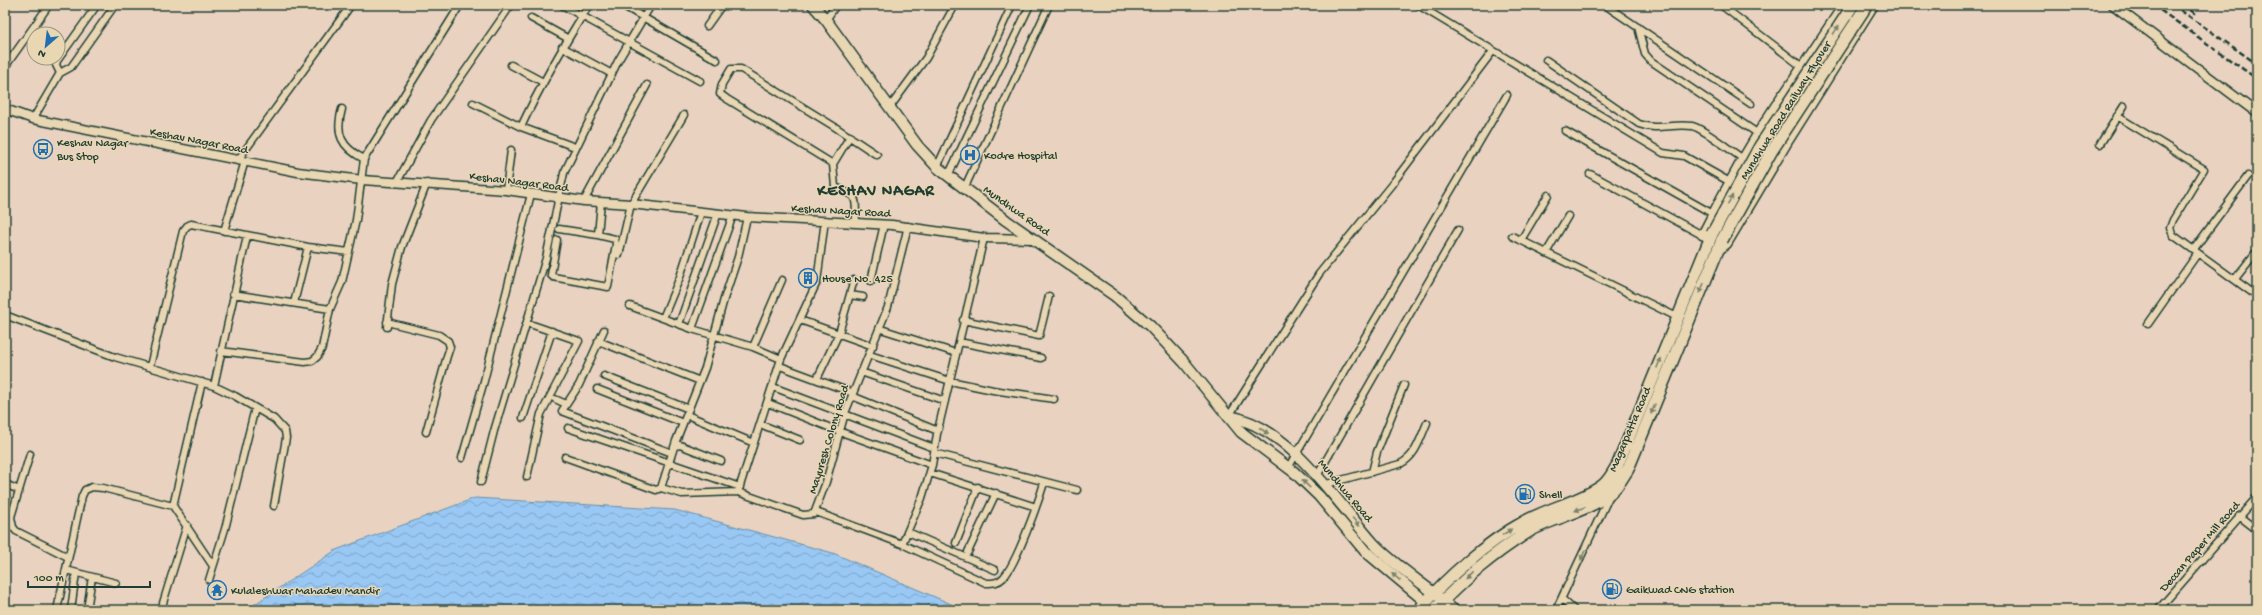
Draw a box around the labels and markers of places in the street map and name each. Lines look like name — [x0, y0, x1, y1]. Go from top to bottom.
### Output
place label: Keshav Nagar Bus Stop — [56, 137, 129, 165]
bus stop icon: Keshav Nagar Bus Stop — [32, 138, 54, 160]
hospital icon: Kodre Hospital — [959, 144, 981, 166]
place label: Kodre Hospital — [984, 150, 1058, 164]
building icon: House No. 425 — [797, 267, 819, 289]
place label: House No. 425 — [822, 273, 893, 287]
fuel station icon: Shell — [1514, 483, 1536, 505]
place label: Shell — [1539, 489, 1563, 503]
fuel station icon: Gaikwad CNG station — [1601, 578, 1623, 600]
temple icon: Kulaleshwar Mahadev Mandir — [206, 579, 228, 601]
place label: Gaikwad CNG station — [1626, 584, 1734, 598]
place label: Kulaleshwar Mahadev Mandir — [231, 585, 381, 599]

